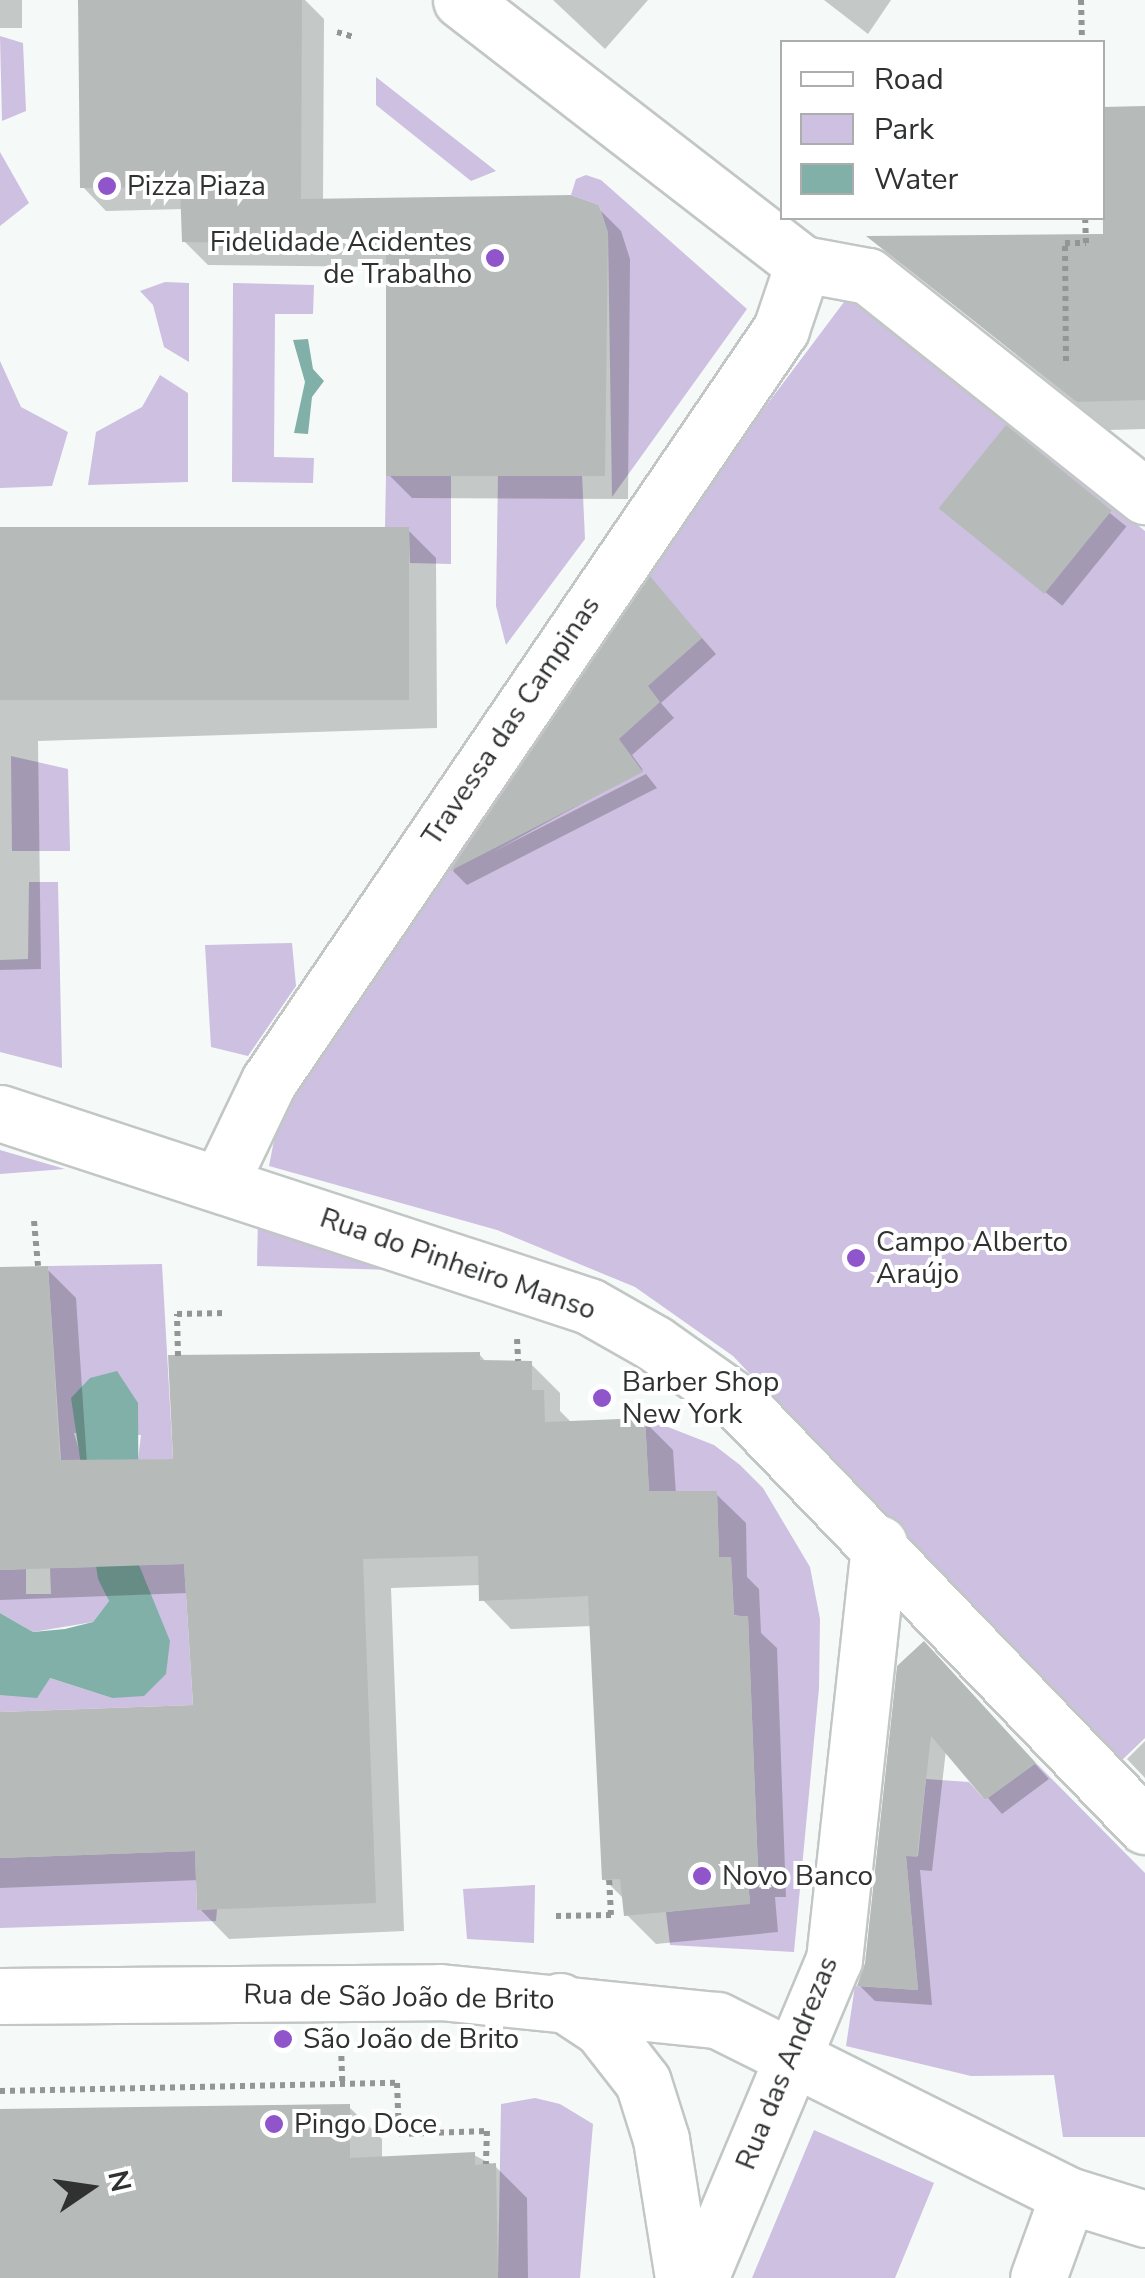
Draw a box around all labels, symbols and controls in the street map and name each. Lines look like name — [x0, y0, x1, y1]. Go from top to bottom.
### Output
legend — [780, 40, 1105, 220]
text: Road — [874, 59, 944, 100]
text: Park — [874, 109, 934, 150]
text: Water — [874, 159, 958, 200]
place label: Pizza Piaza — [127, 169, 266, 203]
marker: Pizza Piaza — [96, 175, 118, 197]
place label: Fidelidade Acidentes de Trabalho — [210, 225, 472, 291]
marker: Fidelidade Acidentes de Trabalho — [482, 245, 508, 271]
street label: Travessa das Campinas — [415, 590, 607, 852]
street label: Rua do Pinheiro Manso — [316, 1201, 600, 1327]
place label: Campo Alberto Araújo — [876, 1225, 1068, 1291]
marker: Campo Alberto Araújo — [845, 1247, 867, 1269]
place label: Barber Shop New York — [622, 1365, 779, 1431]
marker: Barber Shop New York — [591, 1387, 613, 1409]
place label: Novo Banco — [722, 1859, 873, 1893]
marker: Novo Banco — [691, 1865, 713, 1887]
street label: Rua das Andrezas — [729, 1952, 845, 2174]
street label: Rua de São João de Brito — [243, 1977, 555, 2017]
place label: São João de Brito — [303, 2022, 519, 2056]
marker: São João de Brito — [272, 2028, 294, 2050]
place label: Pingo Doce — [294, 2107, 437, 2141]
marker: Pingo Doce — [263, 2113, 285, 2135]
north arrow — [40, 2138, 140, 2238]
text: N — [98, 2167, 140, 2196]

